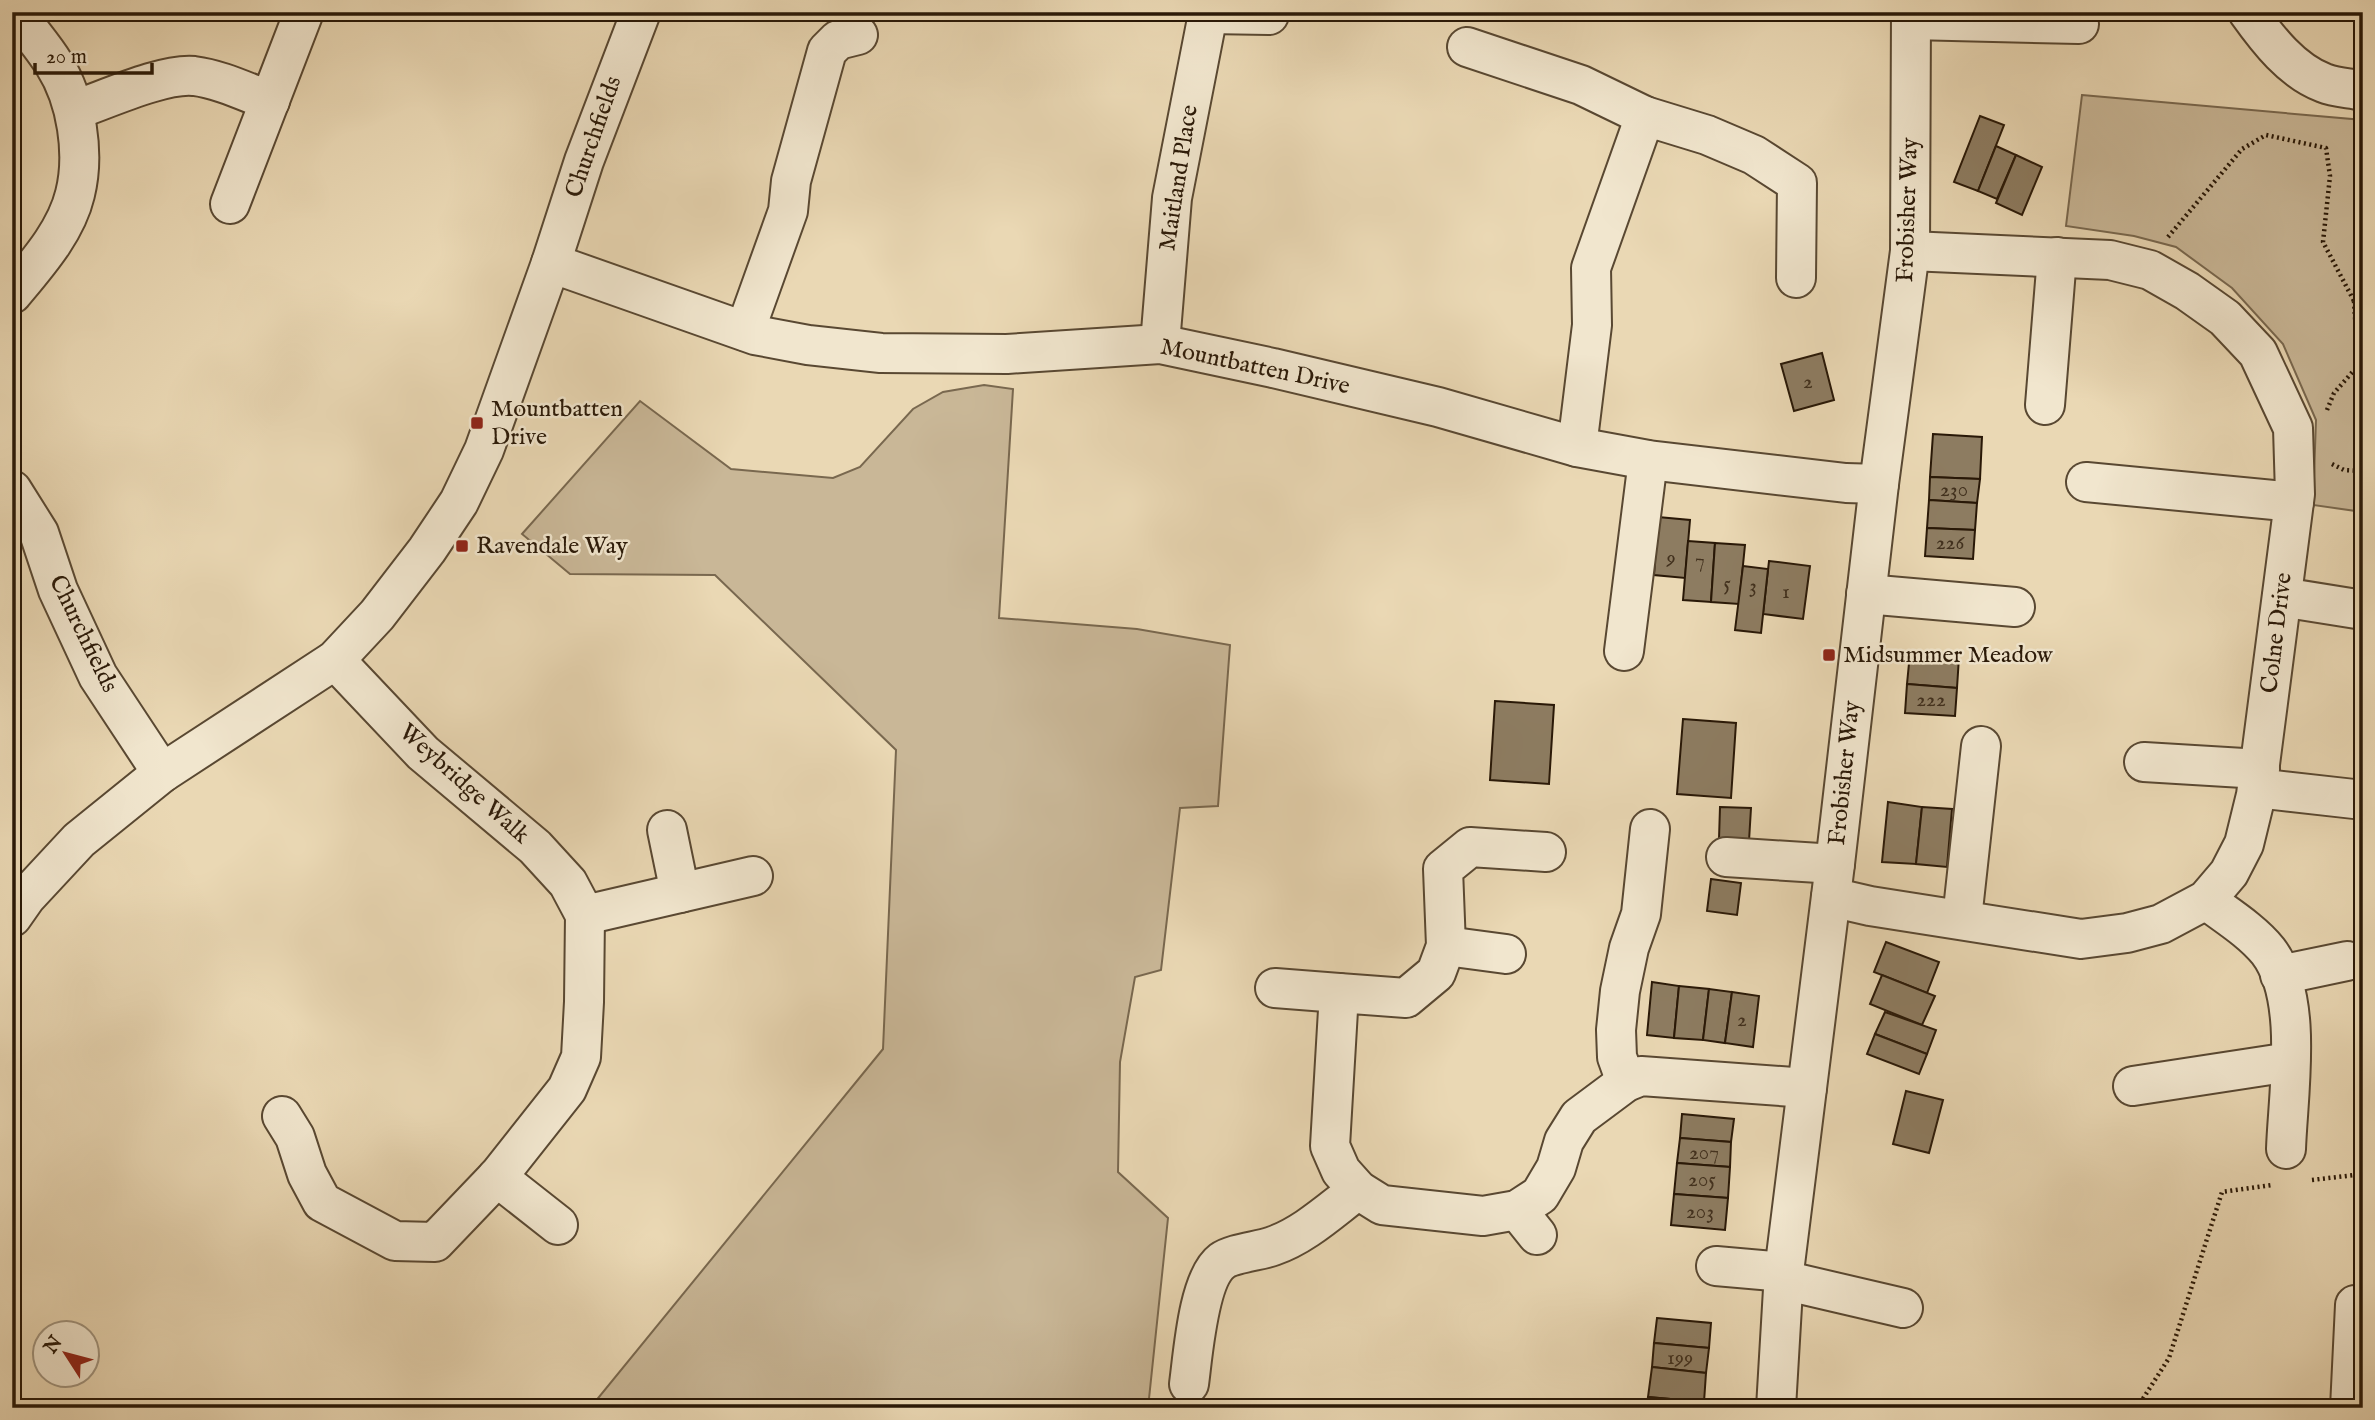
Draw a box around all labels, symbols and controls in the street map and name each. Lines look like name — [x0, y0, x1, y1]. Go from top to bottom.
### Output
scale bar — [35, 32, 152, 76]
text: 20 m — [46, 44, 87, 71]
street label: Churchfields — [559, 72, 629, 202]
street label: Maitland Place — [1152, 103, 1206, 253]
street label: Frobisher Way — [1890, 137, 1926, 283]
street label: Mountbatten Drive — [1157, 332, 1353, 402]
house number: 2 — [1803, 369, 1813, 396]
place label: Mountbatten Drive — [491, 394, 623, 453]
marker: Mountbatten Drive — [469, 415, 485, 431]
house number: 230 — [1940, 477, 1968, 504]
house number: 226 — [1936, 530, 1965, 557]
place label: Ravendale Way — [476, 531, 628, 562]
marker: Ravendale Way — [454, 538, 470, 554]
house number: 9 — [1665, 545, 1676, 572]
house number: 7 — [1695, 548, 1705, 575]
street label: Churchfields — [41, 570, 125, 698]
house number: 5 — [1723, 571, 1731, 598]
street label: Colne Drive — [2254, 571, 2300, 695]
house number: 3 — [1749, 573, 1757, 600]
house number: 1 — [1782, 579, 1790, 606]
place label: Midsummer Meadow — [1843, 640, 2054, 671]
marker: Midsummer Meadow — [1821, 647, 1837, 663]
house number: 222 — [1916, 687, 1946, 714]
street label: Frobisher Way — [1822, 699, 1868, 847]
street label: Weybridge Walk — [392, 717, 536, 851]
house number: 2 — [1737, 1007, 1747, 1034]
house number: 207 — [1689, 1140, 1719, 1167]
house number: 205 — [1688, 1167, 1716, 1194]
house number: 203 — [1686, 1199, 1714, 1226]
north arrow — [32, 1318, 102, 1388]
text: N — [39, 1331, 69, 1360]
house number: 199 — [1667, 1345, 1693, 1372]

